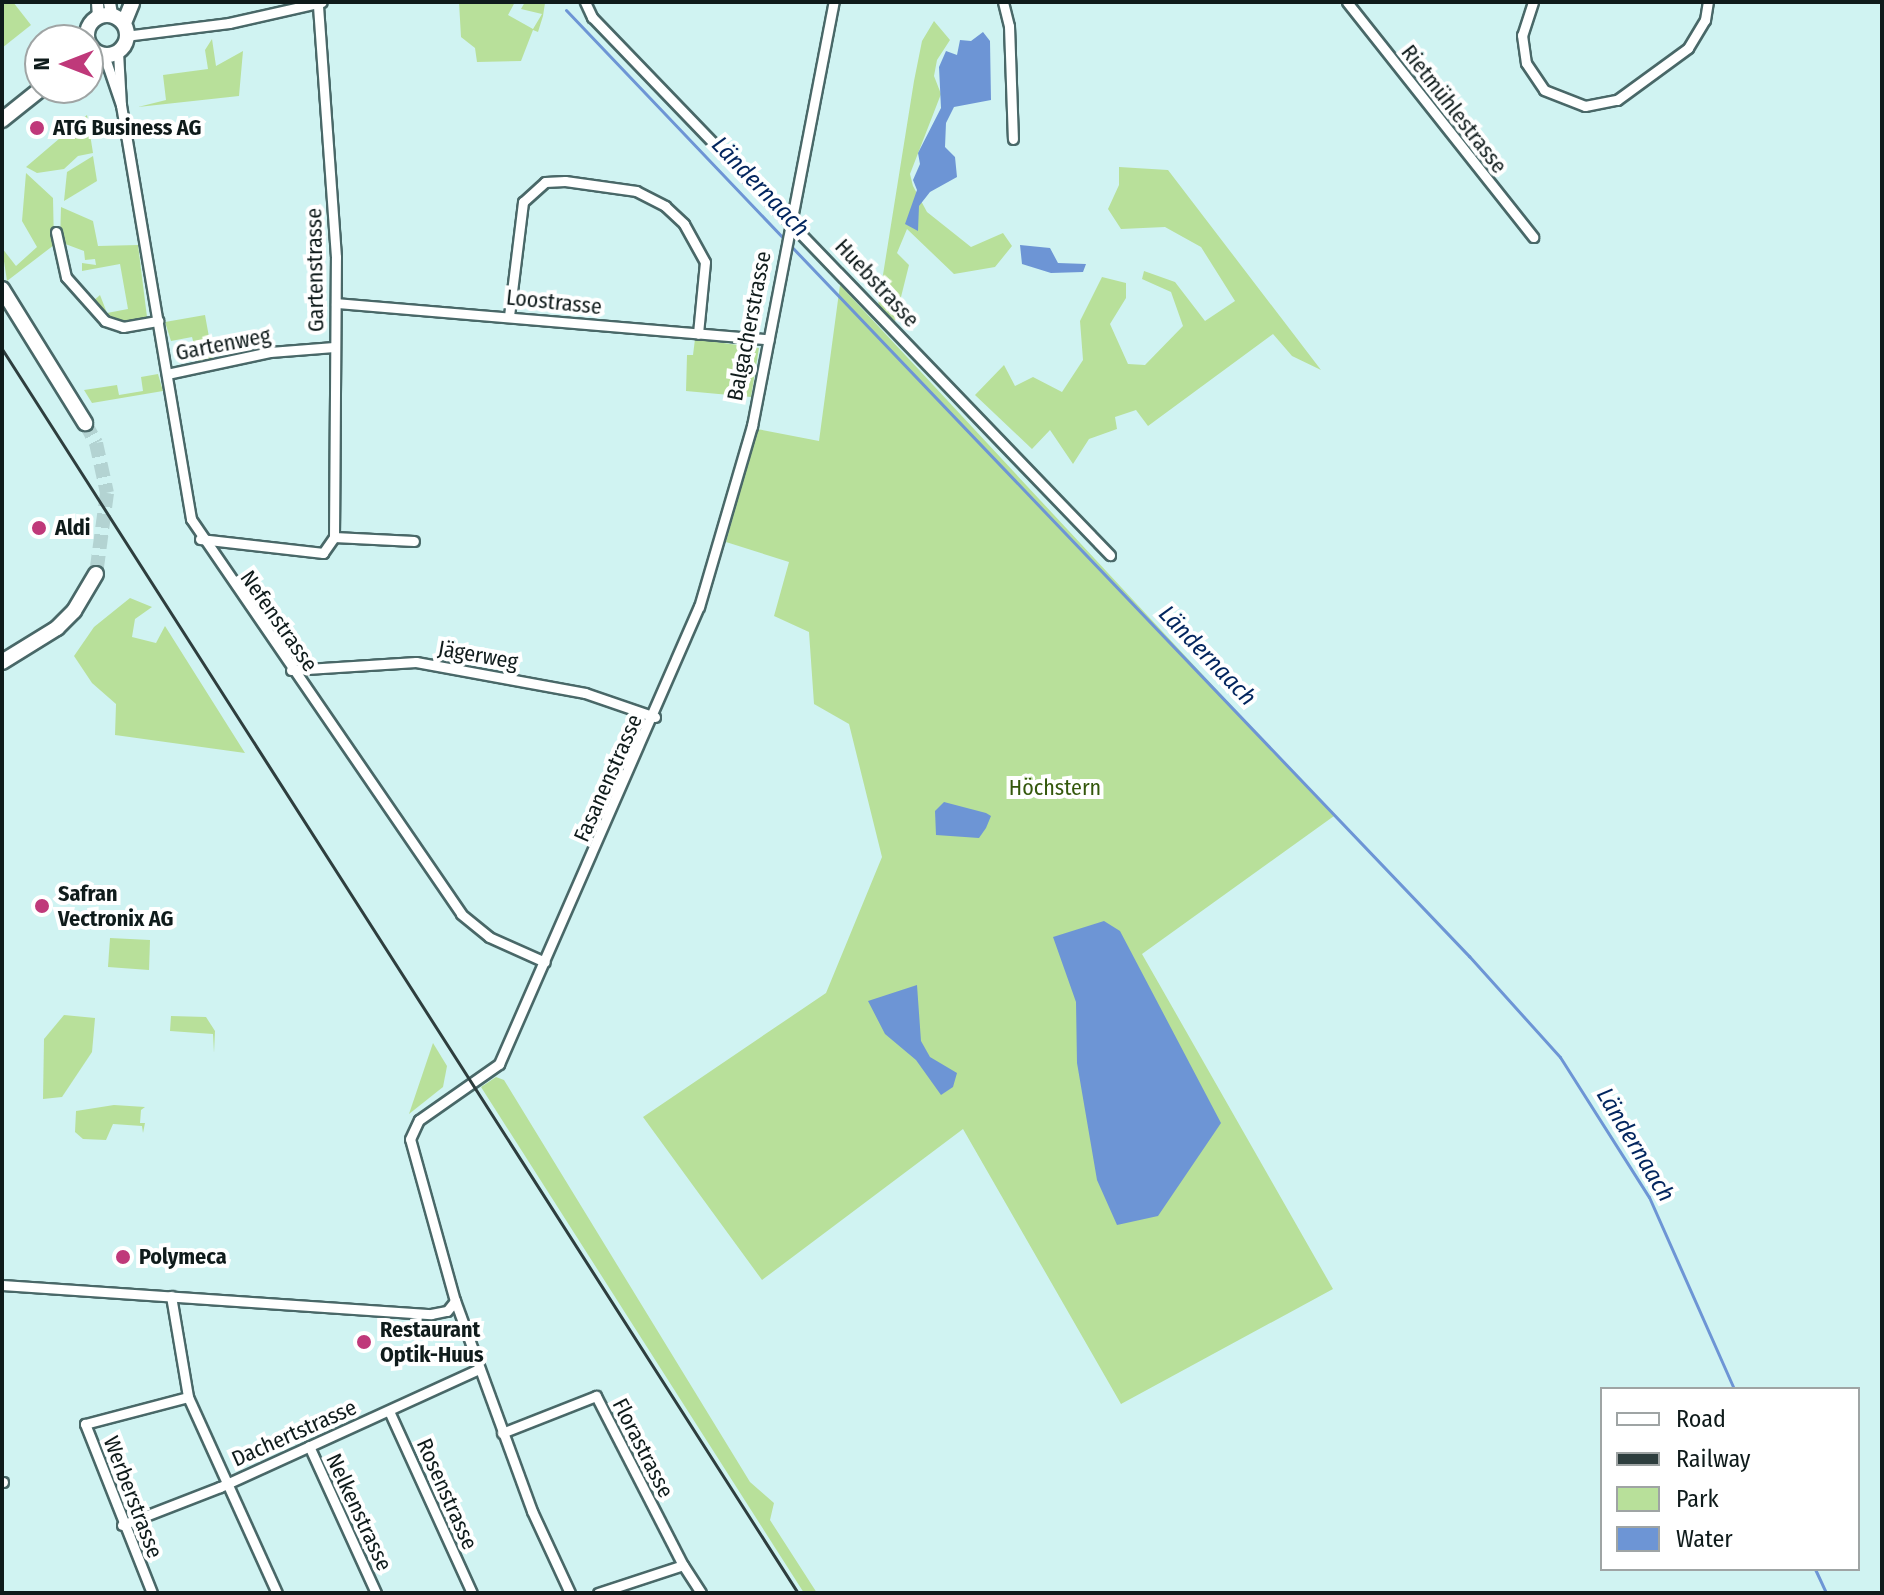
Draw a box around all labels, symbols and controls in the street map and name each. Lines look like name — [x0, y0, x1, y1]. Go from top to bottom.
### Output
north arrow — [24, 24, 104, 104]
street label: Rietmühlestrasse — [1396, 39, 1512, 179]
text: N — [28, 57, 55, 71]
place label: ATG Business AG — [53, 115, 202, 141]
marker: ATG Business AG — [28, 119, 46, 137]
water label: Ländernaach — [705, 131, 815, 243]
street label: Gartenstrasse — [301, 208, 329, 332]
street label: Huebstrasse — [829, 233, 925, 333]
street label: Balgacherstrasse — [722, 249, 776, 403]
street label: Loostrasse — [505, 284, 603, 320]
street label: Gartenweg — [173, 322, 273, 366]
place label: Aldi — [55, 515, 91, 541]
marker: Aldi — [30, 519, 48, 537]
street label: Nefenstrasse — [235, 566, 323, 676]
water label: Ländernaach — [1152, 600, 1262, 712]
street label: Jägerweg — [436, 635, 520, 675]
street label: Fasanenstrasse — [568, 710, 648, 846]
park label: Höchstern — [1009, 775, 1101, 801]
place label: Safran Vectronix AG — [58, 880, 173, 932]
marker: Safran Vectronix AG — [33, 897, 51, 915]
water label: Ländernaach — [1590, 1083, 1680, 1207]
place label: Polymeca — [139, 1244, 227, 1270]
marker: Polymeca — [114, 1248, 132, 1266]
place label: Restaurant Optik-Huus — [380, 1316, 484, 1368]
marker: Restaurant Optik-Huus — [355, 1333, 373, 1351]
legend — [1600, 1387, 1860, 1571]
street label: Dachertstrasse — [228, 1394, 360, 1472]
street label: Florastrasse — [607, 1394, 679, 1502]
text: Road — [1676, 1405, 1726, 1433]
street label: Werberstrasse — [98, 1432, 168, 1562]
street label: Rosenstrasse — [411, 1434, 483, 1554]
text: Railway — [1676, 1445, 1751, 1473]
street label: Nelkenstrasse — [320, 1449, 398, 1575]
text: Park — [1676, 1485, 1719, 1513]
text: Water — [1676, 1525, 1733, 1553]

